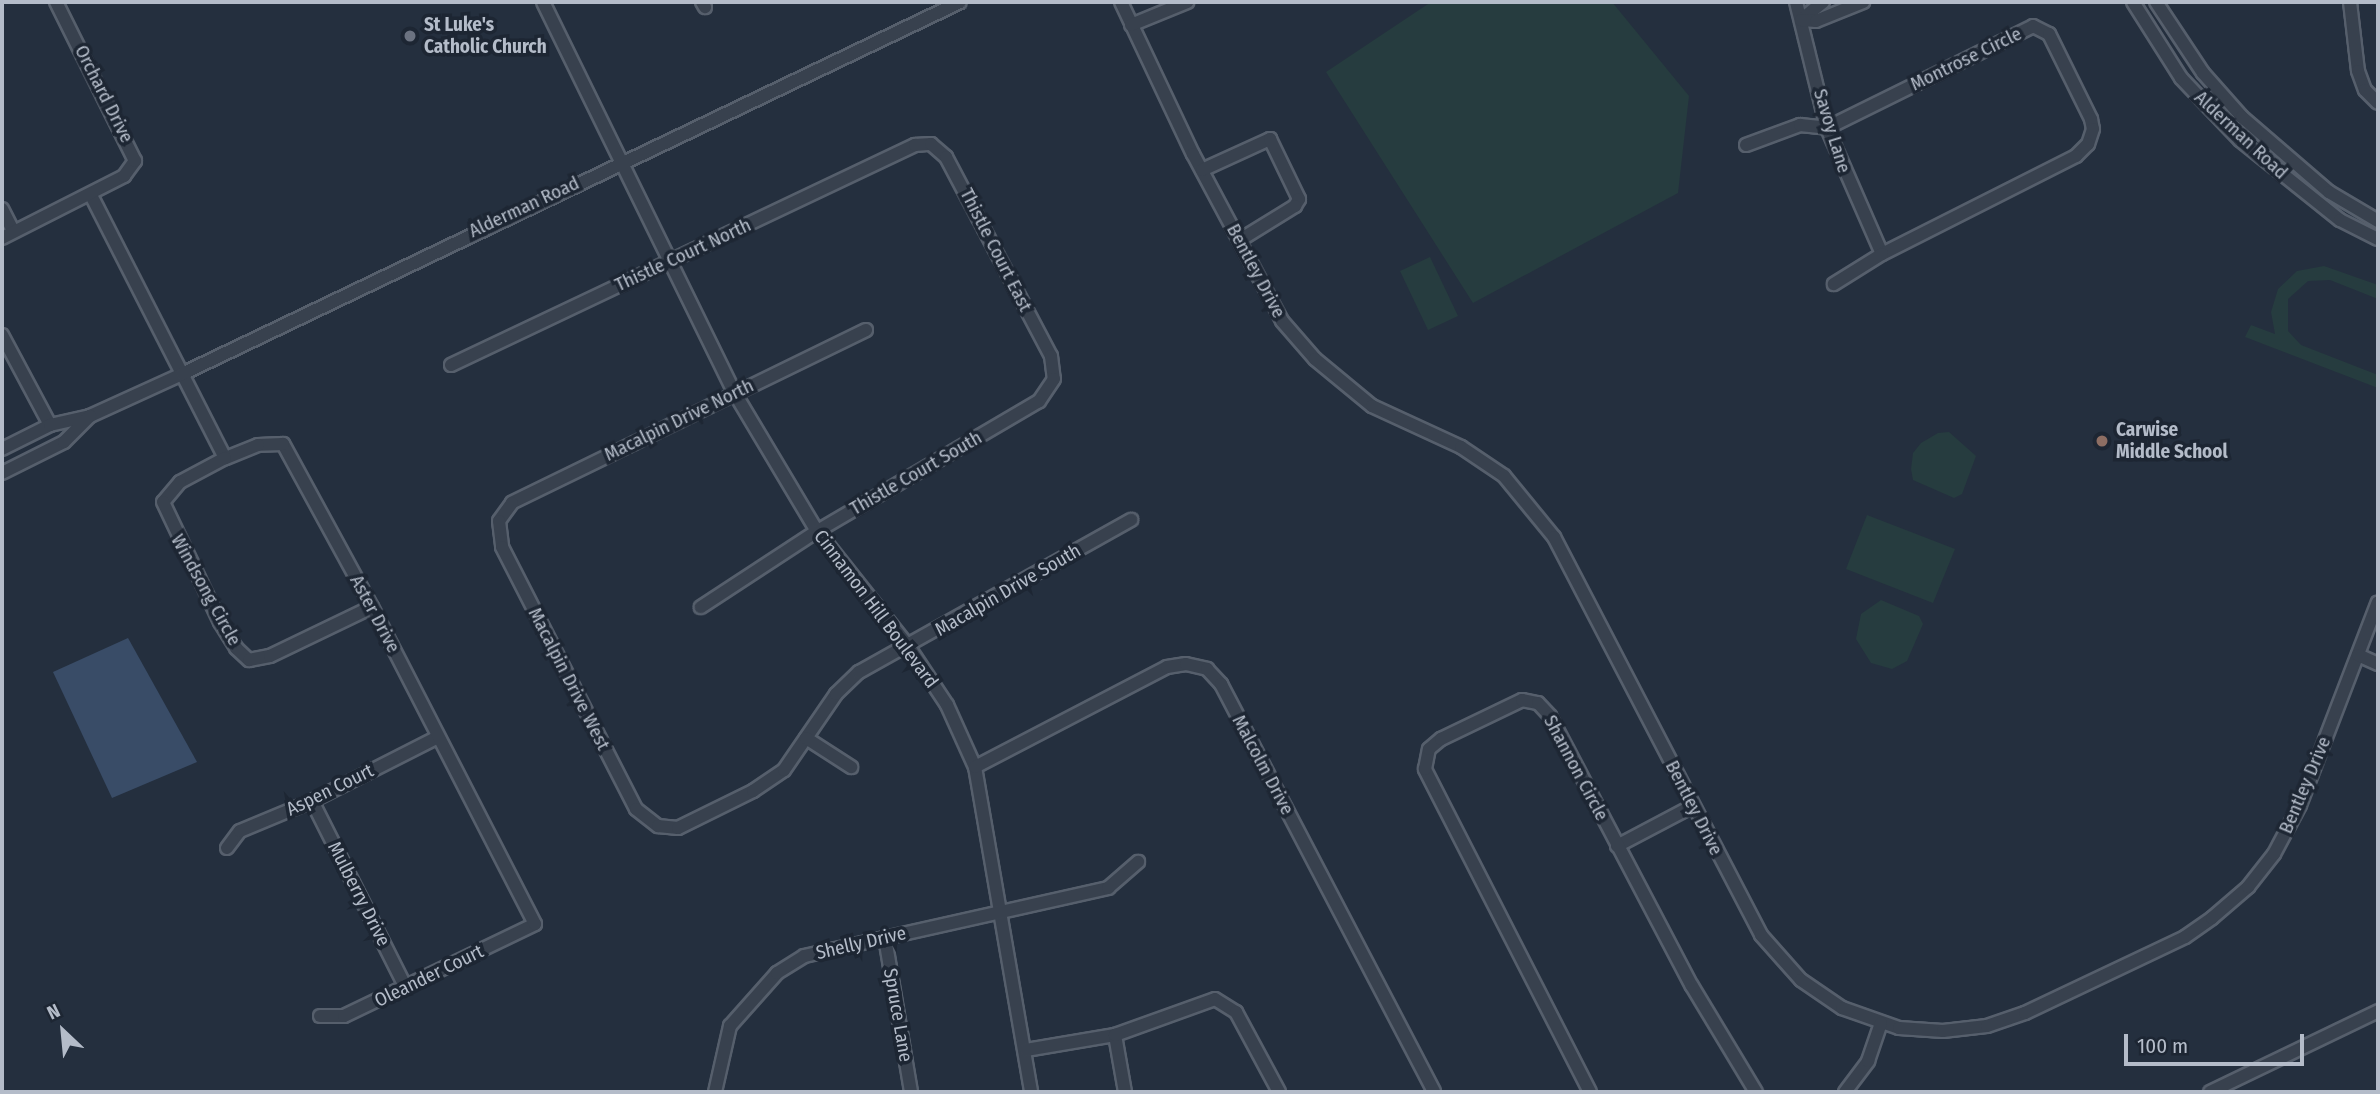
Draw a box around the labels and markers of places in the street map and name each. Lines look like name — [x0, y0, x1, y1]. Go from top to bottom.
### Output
place label: St Luke's Catholic Church — [424, 14, 547, 58]
marker: St Luke's Catholic Church — [402, 28, 418, 44]
place label: Carwise Middle School — [2116, 419, 2228, 463]
marker: Carwise Middle School — [2094, 433, 2110, 449]

